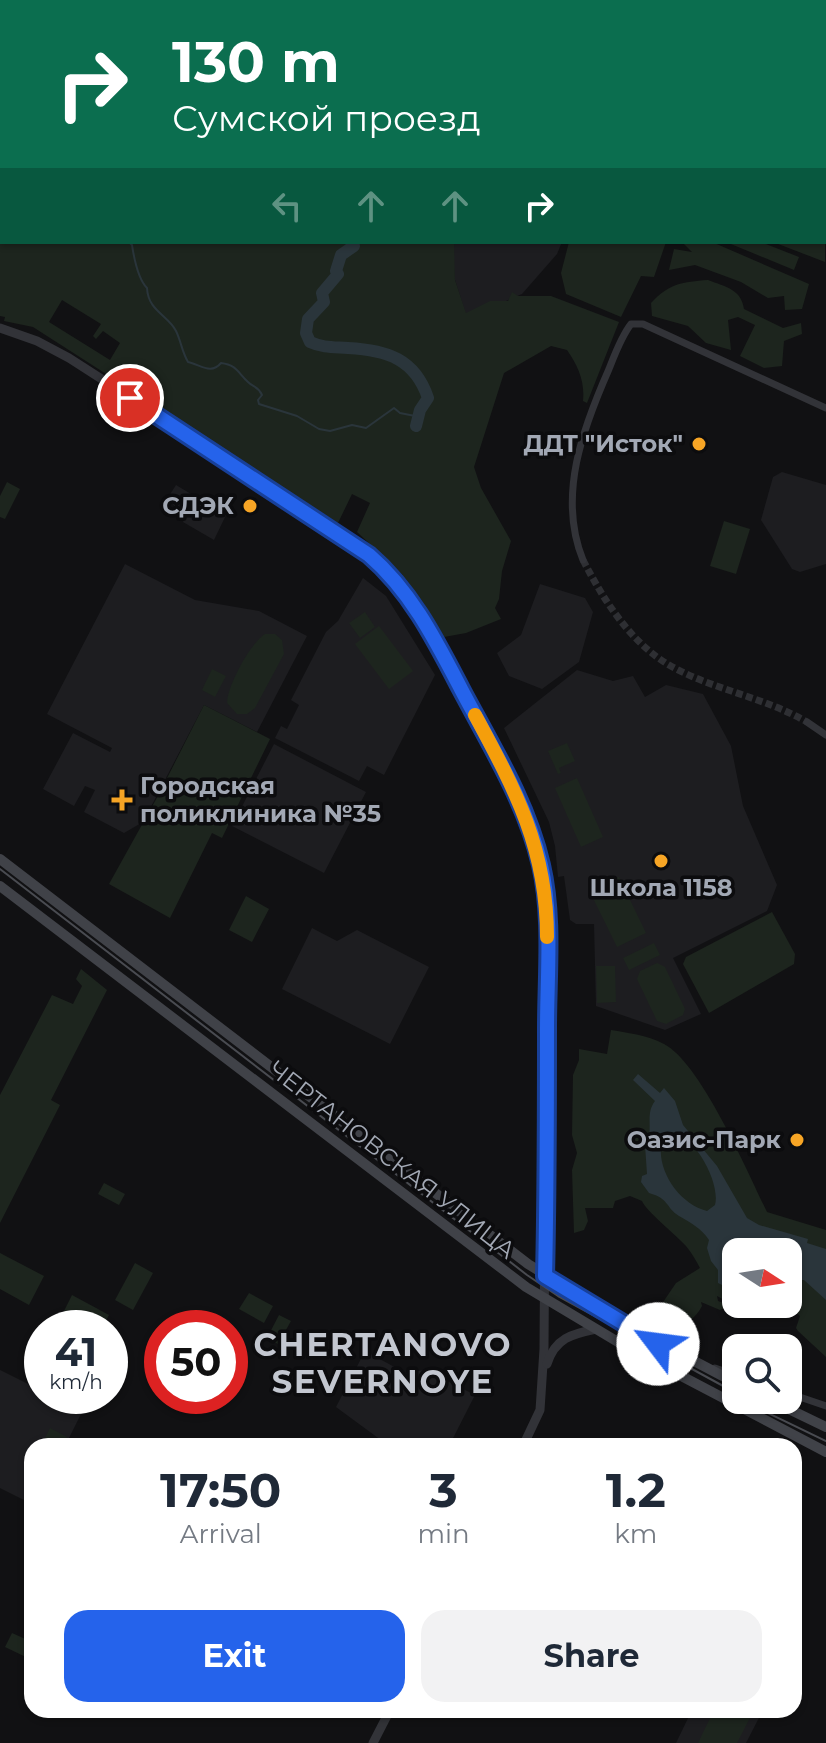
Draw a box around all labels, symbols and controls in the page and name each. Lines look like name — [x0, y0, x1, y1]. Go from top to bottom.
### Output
text: 130 m — [172, 28, 340, 96]
icon: right — [40, 32, 144, 136]
text: Сумской проезд — [172, 96, 481, 140]
icon: left — [265, 184, 309, 228]
icon: ahead — [349, 184, 393, 228]
icon: ahead — [433, 184, 477, 228]
icon: right — [517, 184, 561, 228]
pin — [96, 364, 164, 432]
icon: arrive — [108, 376, 152, 420]
place label: ДДТ "Исток" — [523, 429, 683, 458]
marker: ДДТ "Исток" — [690, 435, 708, 453]
place label: СДЭК — [162, 491, 234, 520]
marker: СДЭК — [241, 497, 259, 515]
place label: Городская поликлиника №35 — [140, 771, 381, 828]
marker: Городская поликлиника №35 — [111, 789, 133, 811]
marker: Школа 1158 — [652, 852, 670, 870]
place label: Школа 1158 — [589, 873, 733, 902]
street label: ЧЕРТАНОВСКАЯ УЛИЦА — [263, 1054, 521, 1265]
place label: Оазис-Парк — [627, 1125, 782, 1154]
marker: Оазис-Парк — [788, 1131, 806, 1149]
north arrow — [722, 1238, 802, 1318]
map controls — [722, 1238, 802, 1414]
position arrow — [616, 1302, 700, 1386]
speed limit sign: 50 — [144, 1310, 248, 1414]
district label: CHERTANOVO SEVERNOYE — [253, 1325, 513, 1401]
text: 41 — [55, 1327, 97, 1376]
button: search — [722, 1334, 802, 1414]
text: km/h — [49, 1370, 103, 1394]
text: 17:50 — [160, 1461, 281, 1519]
text: 3 — [429, 1461, 458, 1519]
text: 1.2 — [606, 1461, 666, 1519]
text: Arrival — [180, 1518, 262, 1550]
text: min — [417, 1518, 470, 1550]
text: km — [614, 1518, 657, 1550]
button: Exit — [64, 1610, 405, 1702]
button: Share — [421, 1610, 762, 1702]

